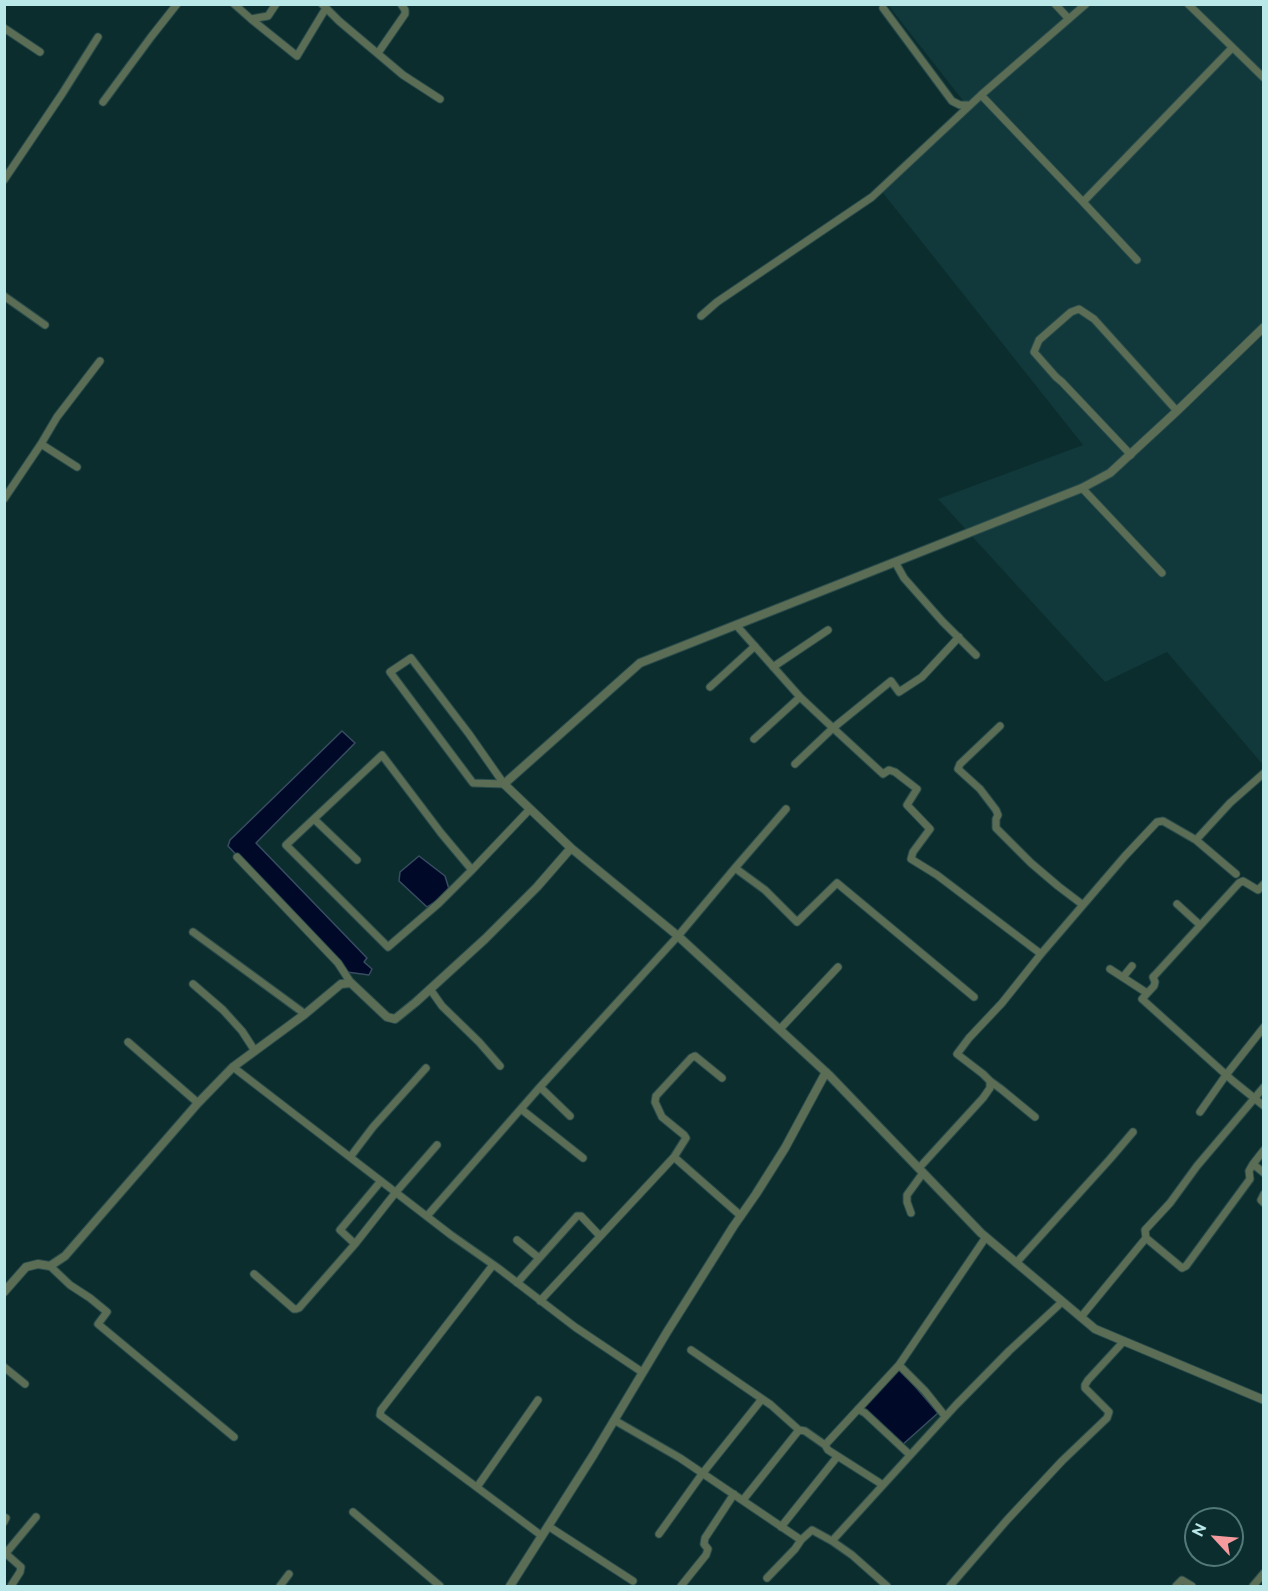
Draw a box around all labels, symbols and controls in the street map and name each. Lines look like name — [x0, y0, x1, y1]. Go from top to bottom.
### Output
north arrow — [1184, 1507, 1244, 1567]
text: N — [1188, 1520, 1210, 1539]

